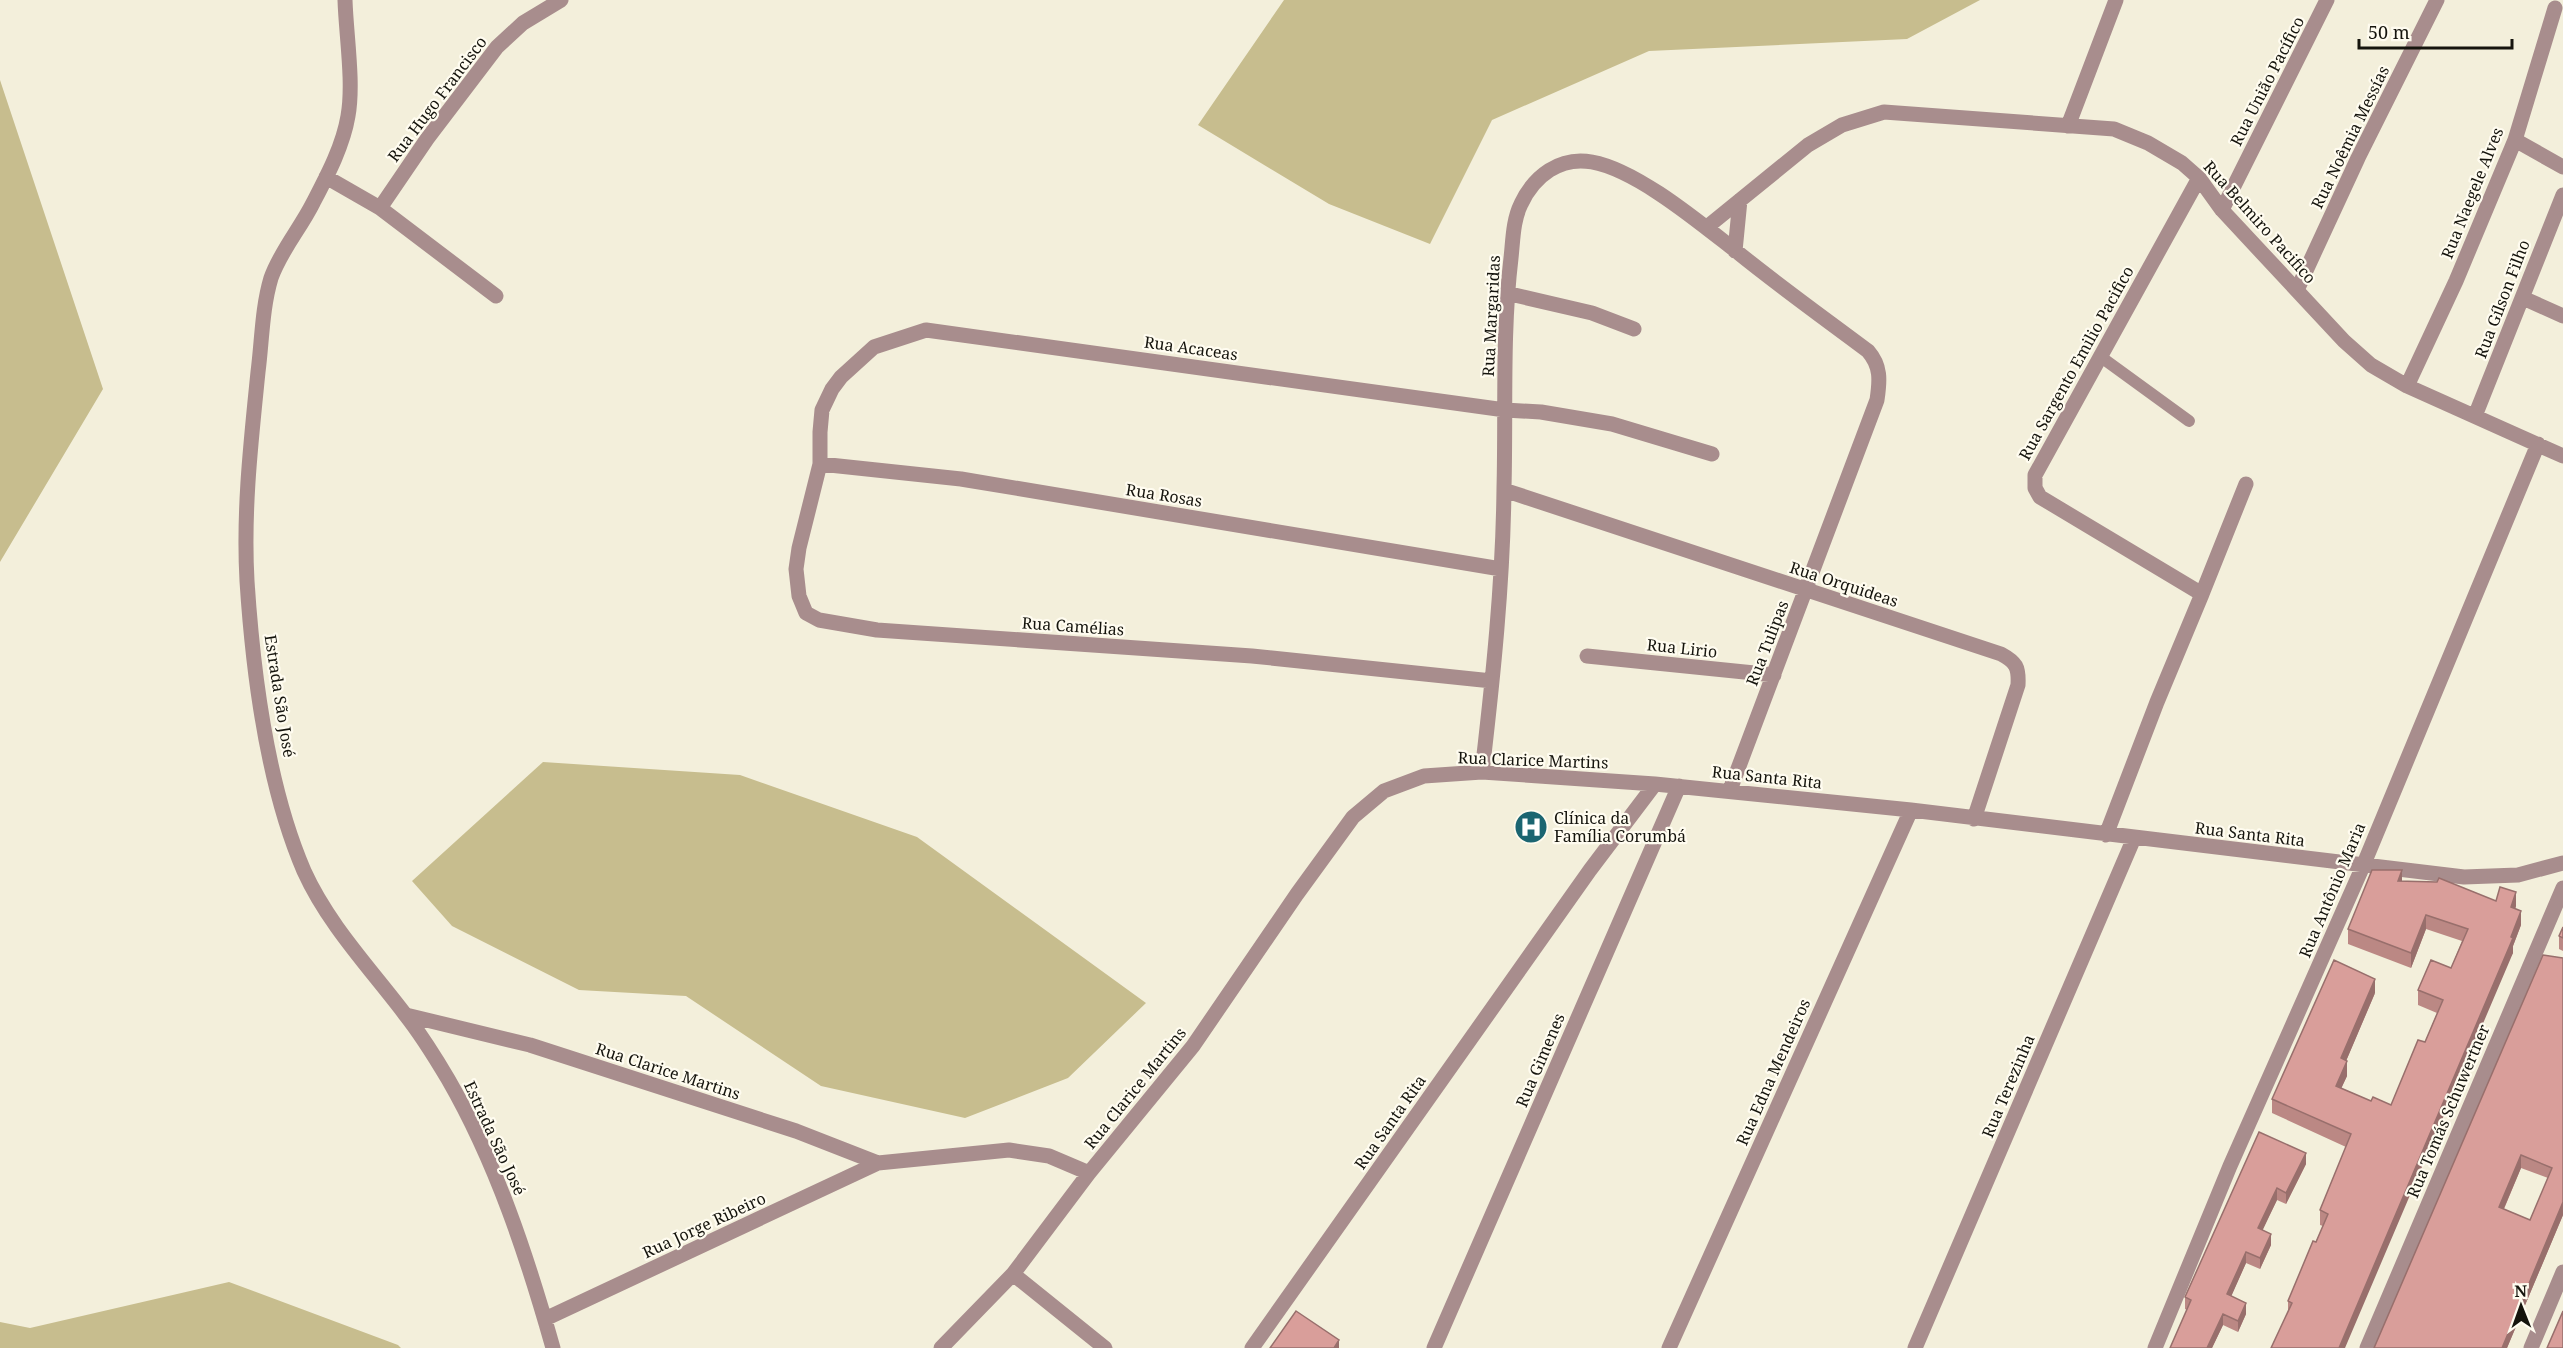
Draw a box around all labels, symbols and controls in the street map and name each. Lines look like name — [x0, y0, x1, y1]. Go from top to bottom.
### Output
scale bar — [2359, 12, 2512, 50]
street label: Rua União Pacífico — [2225, 13, 2309, 149]
text: 50 m — [2368, 20, 2410, 44]
street label: Rua Hugo Francisco — [382, 32, 492, 166]
street label: Rua Noêmia Messías — [2306, 62, 2394, 212]
street label: Rua Naegele Alves — [2436, 124, 2508, 262]
street label: Rua Belmiro Pacifico — [2199, 156, 2321, 288]
street label: Rua Gílson Filho — [2469, 237, 2535, 361]
street label: Rua Margaridas — [1477, 255, 1505, 377]
street label: Rua Sargento Emilio Pacifico — [2013, 262, 2139, 464]
street label: Rua Acaceas — [1143, 331, 1239, 365]
street label: Rua Rosas — [1124, 478, 1204, 512]
street label: Rua Orquideas — [1787, 556, 1901, 612]
street label: Rua Tulipas — [1741, 597, 1793, 689]
street label: Rua Camélias — [1021, 611, 1125, 641]
street label: Estrada São José — [259, 633, 301, 759]
street label: Rua Lirio — [1646, 633, 1718, 663]
street label: Rua Clarice Martins — [1457, 746, 1609, 774]
street label: Rua Santa Rita — [1711, 760, 1823, 794]
place label: Clínica da Família Corumbá — [1554, 807, 1686, 847]
hospital icon: Clínica da Família Corumbá — [1513, 809, 1549, 845]
street label: Rua Santa Rita — [2194, 816, 2306, 852]
street label: Rua Antônio Maria — [2294, 819, 2370, 961]
street label: Rua Edna Mendeiros — [1731, 995, 1815, 1149]
street label: Rua Gimenes — [1510, 1010, 1570, 1110]
street label: Rua Tomás Schuwertner — [2401, 1020, 2495, 1201]
street label: Rua Clarice Martins — [1079, 1023, 1191, 1153]
street label: Rua Terezinha — [1976, 1031, 2040, 1141]
street label: Rua Clarice Martins — [593, 1037, 743, 1105]
street label: Rua Santa Rita — [1349, 1070, 1431, 1174]
street label: Estrada São José — [459, 1077, 531, 1199]
street label: Rua Jorge Ribeiro — [639, 1187, 769, 1263]
north arrow — [2491, 1276, 2551, 1336]
text: N — [2514, 1280, 2528, 1302]

